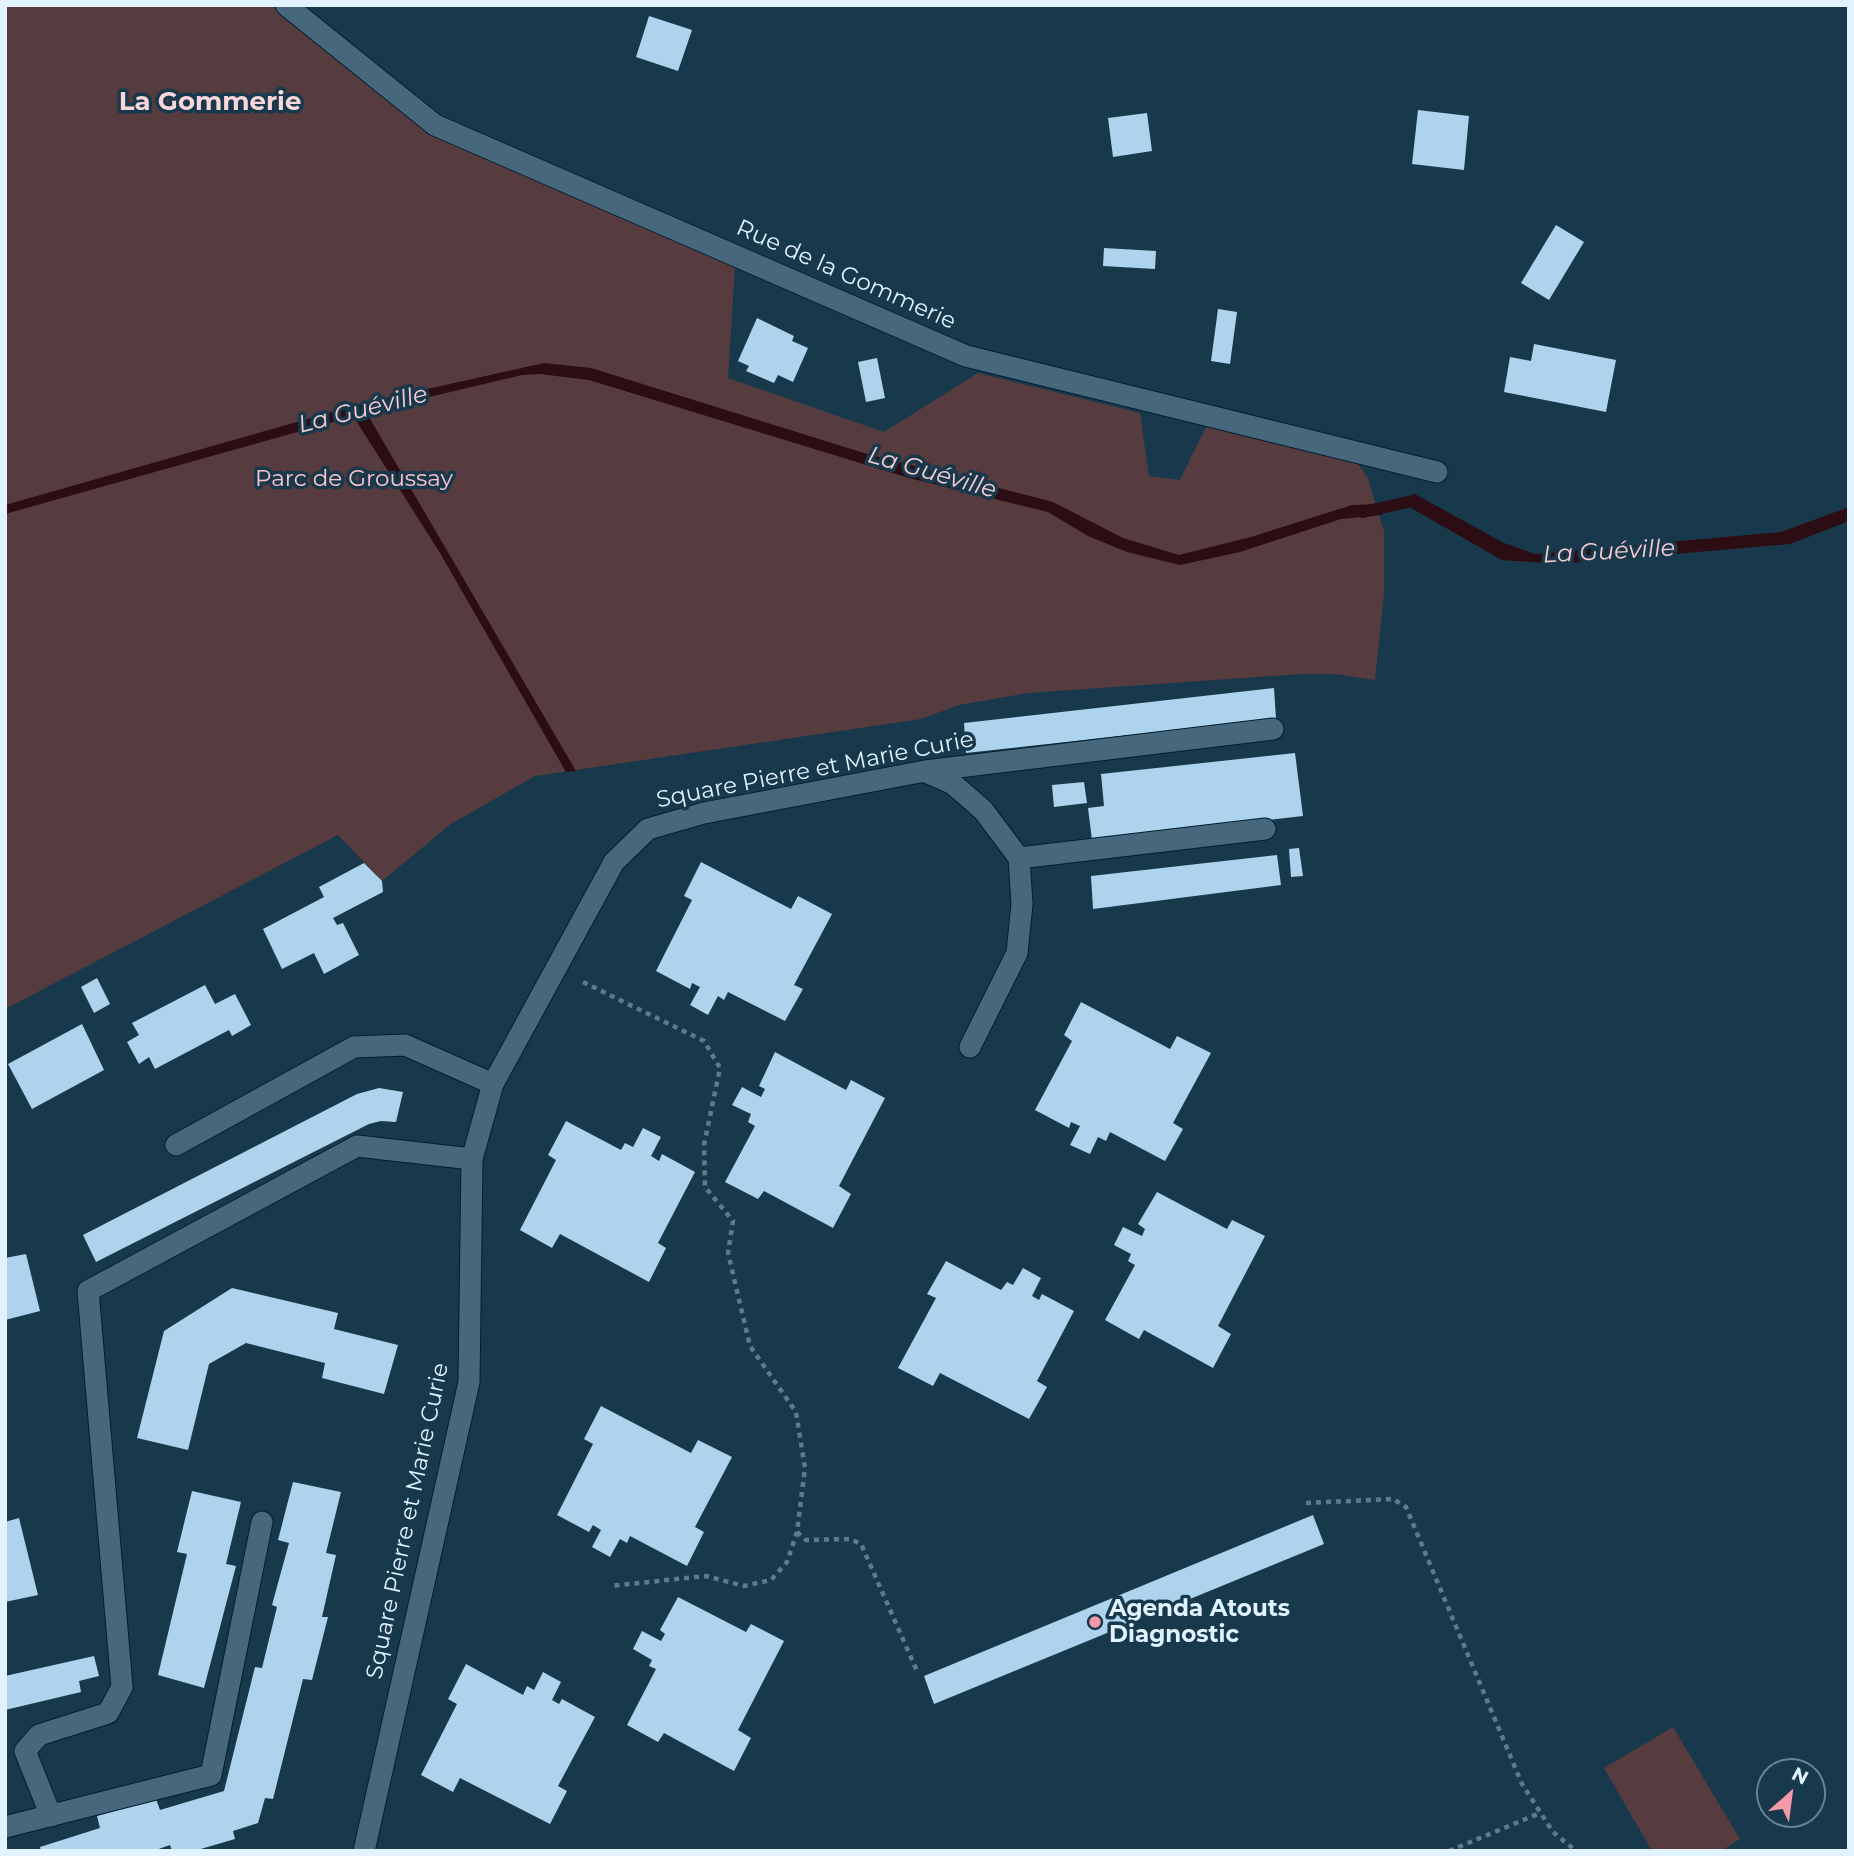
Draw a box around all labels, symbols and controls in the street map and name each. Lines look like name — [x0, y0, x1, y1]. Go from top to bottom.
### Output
district label: La Gommerie — [119, 86, 301, 118]
street label: Rue de la Gommerie — [732, 214, 960, 336]
water label: La Guéville — [295, 380, 431, 440]
water label: La Guéville — [864, 441, 1000, 505]
park label: Parc de Groussay — [255, 465, 453, 493]
water label: La Guéville — [1542, 534, 1676, 570]
street label: Square Pierre et Marie Curie — [654, 726, 976, 814]
street label: Square Pierre et Marie Curie — [361, 1360, 455, 1682]
place label: Agenda Atouts Diagnostic — [1109, 1595, 1290, 1649]
marker: Agenda Atouts Diagnostic — [1087, 1614, 1103, 1630]
north arrow — [1756, 1758, 1826, 1828]
text: N — [1788, 1762, 1812, 1790]

